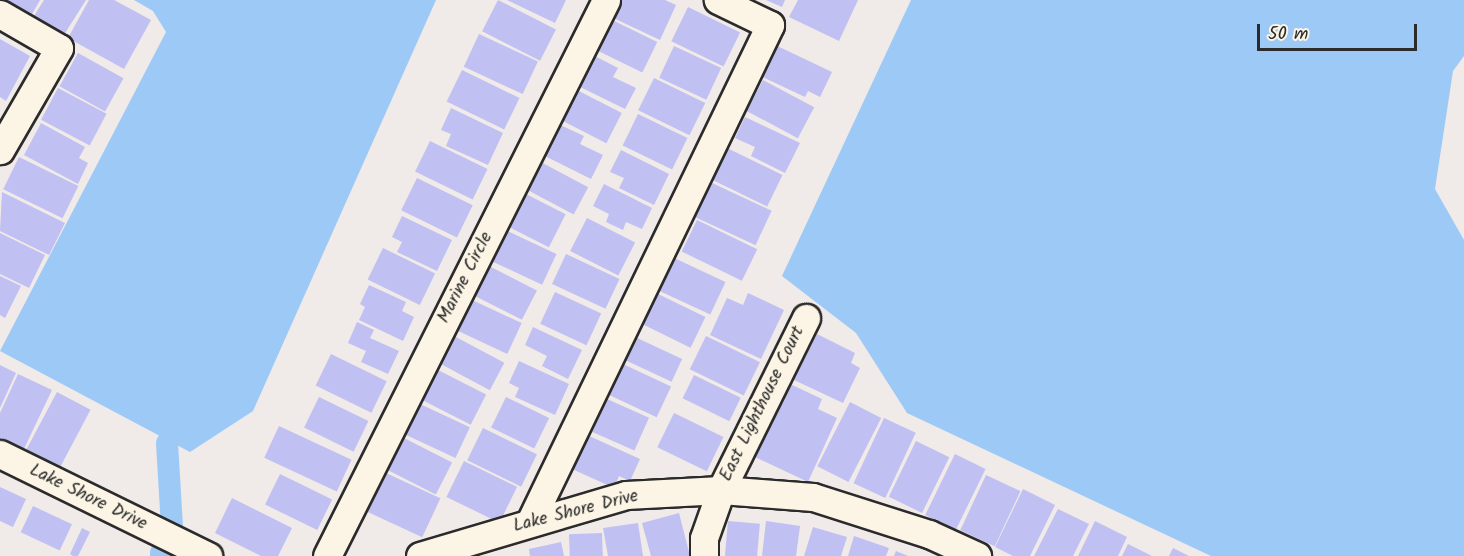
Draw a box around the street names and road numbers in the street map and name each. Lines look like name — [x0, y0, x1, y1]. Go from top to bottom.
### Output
street label: Marine Circle — [434, 229, 498, 327]
street label: East Lighthouse Court — [716, 323, 810, 485]
street label: Lake Shore Drive — [26, 460, 150, 536]
street label: Lake Shore Drive — [511, 486, 641, 538]

